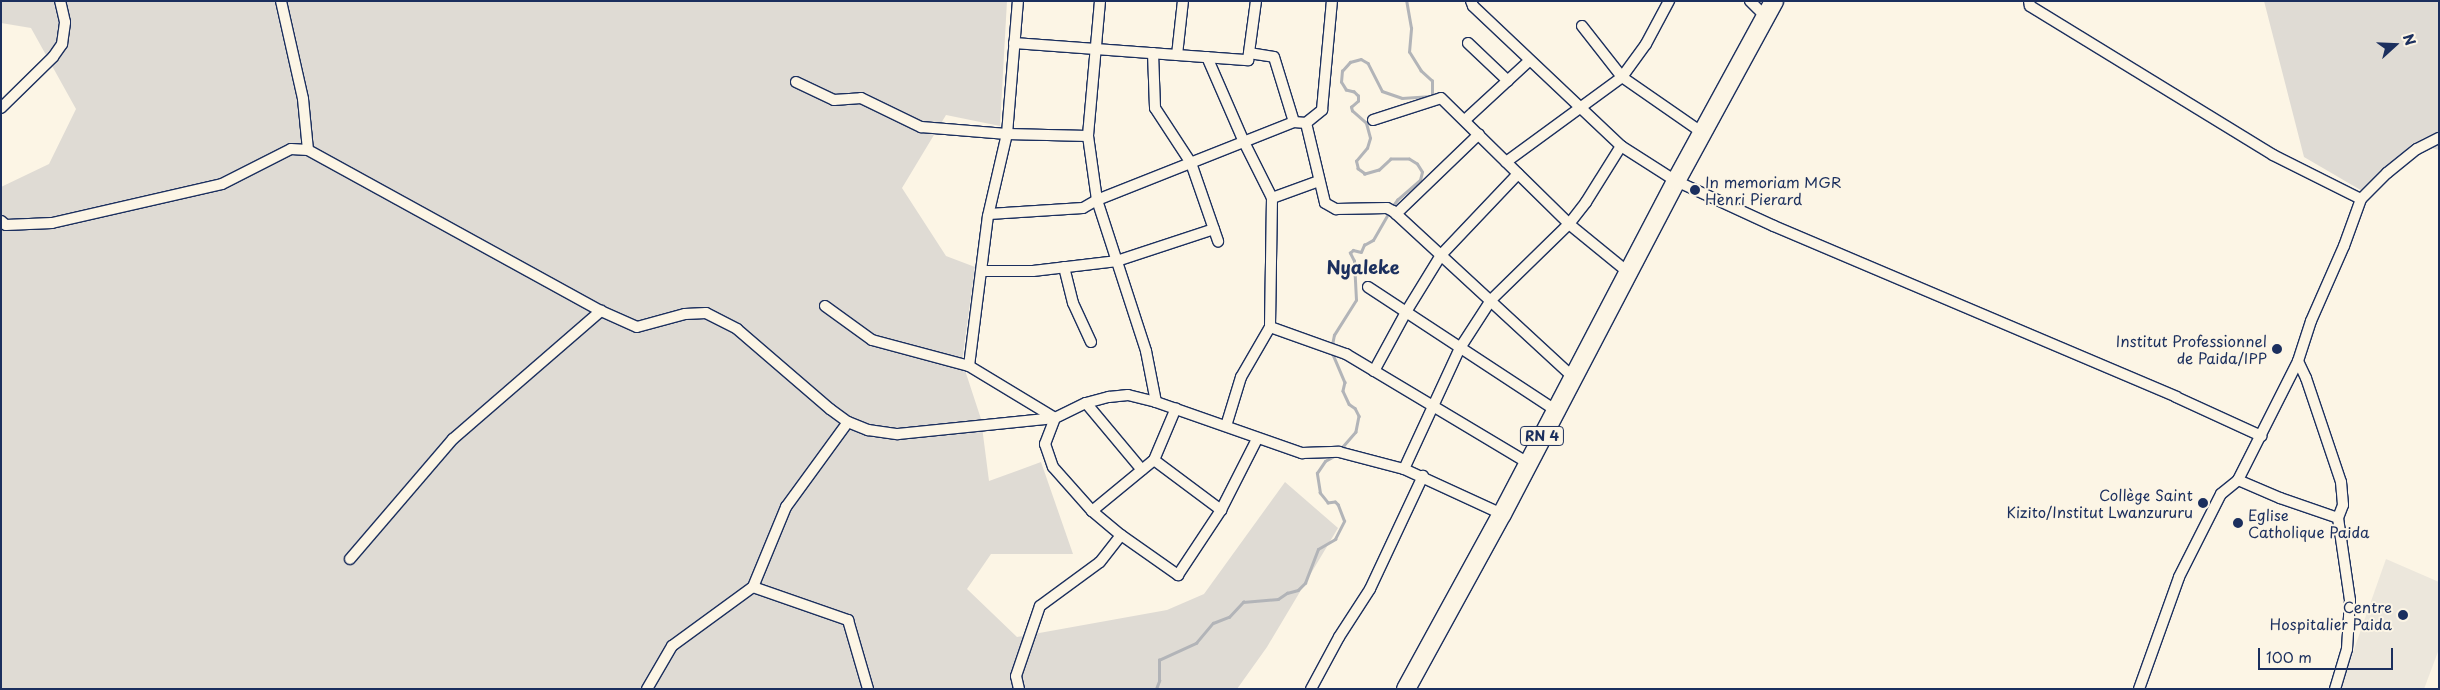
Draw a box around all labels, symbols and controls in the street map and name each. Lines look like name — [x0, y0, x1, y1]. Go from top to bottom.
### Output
north arrow — [2370, 20, 2420, 70]
text: N — [2398, 31, 2421, 49]
place label: In memoriam MGR Henri Pierard — [1705, 172, 1843, 207]
marker: In memoriam MGR Henri Pierard — [1689, 184, 1701, 196]
district label: Nyaleke — [1326, 256, 1400, 278]
place label: Institut Professionnel de Paida/IPP — [2116, 331, 2267, 366]
marker: Institut Professionnel de Paida/IPP — [2271, 343, 2283, 355]
road number: RN 4 — [1518, 424, 1566, 448]
place label: Collège Saint Kizito/Institut Lwanzururu — [2004, 485, 2193, 520]
marker: Collège Saint Kizito/Institut Lwanzururu — [2197, 497, 2209, 509]
place label: Eglise Catholique Paida — [2248, 505, 2369, 540]
marker: Eglise Catholique Paida — [2232, 517, 2244, 529]
place label: Centre Hospitalier Paida — [2269, 597, 2392, 632]
marker: Centre Hospitalier Paida — [2396, 608, 2410, 622]
scale bar — [2260, 638, 2395, 670]
text: 100 m — [2266, 645, 2312, 668]

